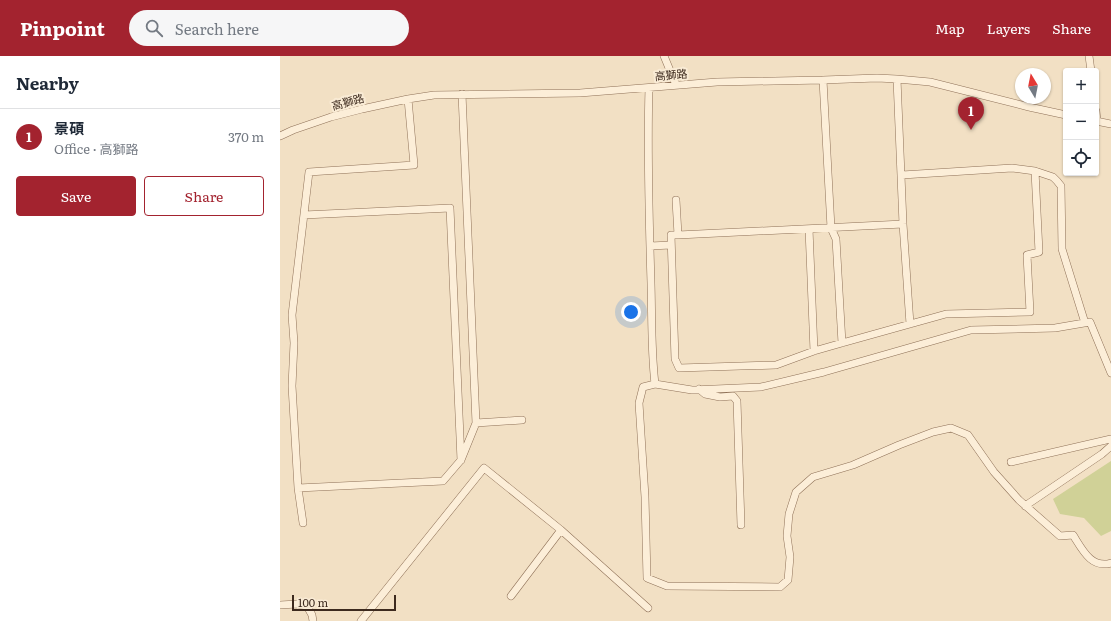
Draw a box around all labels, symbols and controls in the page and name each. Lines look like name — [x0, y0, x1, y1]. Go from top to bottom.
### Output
search box — [129, 10, 409, 46]
text: Pinpoint — [20, 14, 105, 42]
icon: search — [143, 17, 165, 39]
text: Search here — [175, 17, 259, 40]
text: Map — [935, 18, 965, 38]
text: Layers — [987, 18, 1030, 38]
text: Share — [1052, 18, 1091, 38]
street label: 高獅路 — [654, 65, 688, 83]
north arrow — [1015, 68, 1051, 104]
map controls — [1063, 68, 1099, 176]
button: + — [1063, 68, 1099, 104]
text: Nearby — [16, 70, 79, 95]
street label: 高獅路 — [330, 89, 366, 113]
pin: 1 — [958, 97, 984, 130]
button: − — [1063, 104, 1099, 140]
text: 景碩 — [54, 116, 84, 139]
text: 1 — [26, 127, 32, 146]
text: 370 m — [228, 127, 264, 146]
text: Office · 高獅路 — [54, 139, 139, 158]
button: locate — [1063, 140, 1099, 176]
button: Save — [16, 176, 136, 216]
button: Share — [144, 176, 264, 216]
your location — [621, 302, 641, 322]
scale bar — [292, 593, 396, 612]
text: 100 m — [298, 594, 328, 610]

